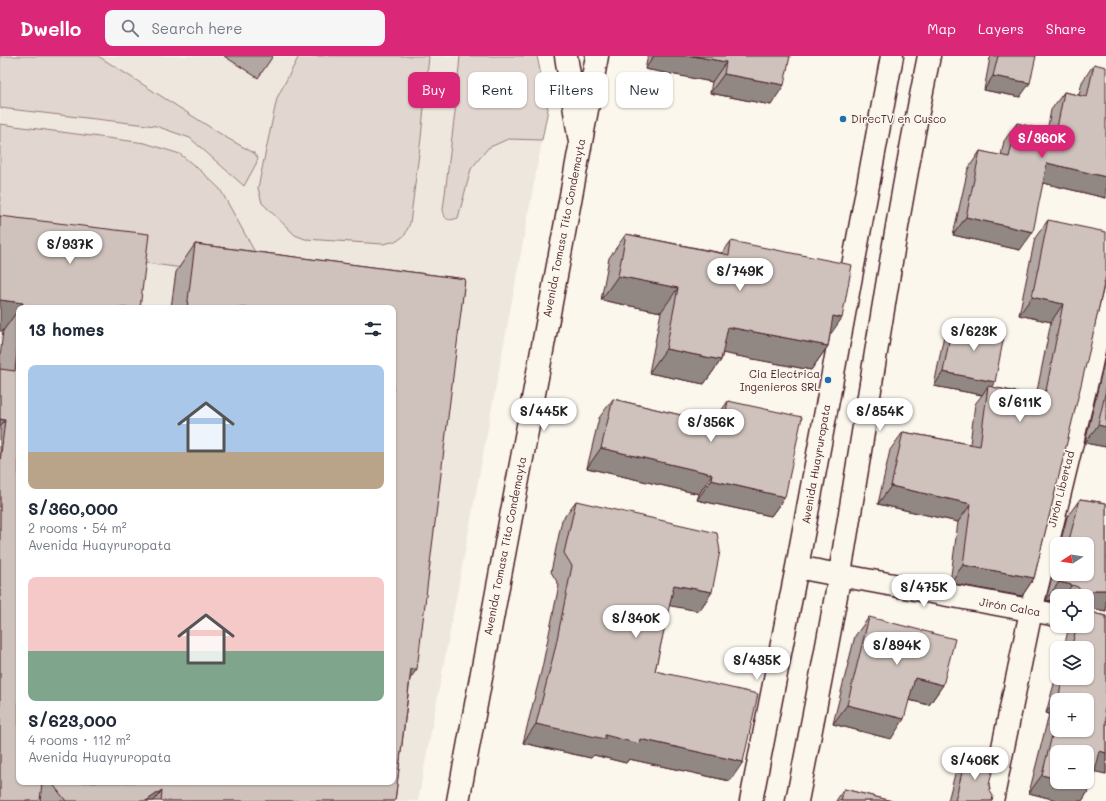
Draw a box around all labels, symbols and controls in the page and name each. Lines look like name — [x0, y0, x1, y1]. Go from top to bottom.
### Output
search box — [105, 10, 385, 46]
text: Dwello — [20, 16, 81, 41]
icon: search — [119, 17, 141, 39]
text: Search here — [151, 18, 243, 38]
text: Map — [927, 19, 956, 38]
text: Layers — [978, 19, 1024, 38]
text: Share — [1046, 19, 1086, 38]
chip: Buy — [408, 72, 460, 108]
chip: Rent — [468, 72, 527, 108]
chip: Filters — [535, 72, 608, 108]
chip: New — [616, 72, 673, 108]
place label: DirecTV en Cusco — [851, 111, 947, 126]
marker: DirecTV en Cusco — [838, 114, 848, 124]
pin: S/360K — [1009, 125, 1075, 159]
text: S/360K — [1018, 129, 1066, 146]
street label: Avenida Tomasa Tito Condemayta — [539, 137, 588, 318]
pin: S/937K — [37, 231, 103, 265]
text: S/937K — [46, 235, 94, 252]
pin: S/749K — [707, 258, 773, 292]
text: S/749K — [716, 262, 764, 279]
text: 13 homes — [28, 318, 104, 340]
icon: filters — [362, 318, 384, 340]
pin: S/623K — [941, 318, 1007, 352]
text: S/623K — [950, 322, 998, 339]
place label: Cia Electrica Ingenieros SRL — [740, 366, 820, 394]
marker: Cia Electrica Ingenieros SRL — [823, 375, 833, 385]
pin: S/611K — [987, 389, 1053, 423]
icon: home — [170, 391, 242, 463]
text: S/611K — [998, 393, 1042, 410]
pin: S/445K — [511, 398, 577, 432]
pin: S/854K — [847, 398, 913, 432]
text: S/445K — [520, 402, 568, 419]
text: S/854K — [856, 402, 904, 419]
street label: Avenida Huayruropata — [798, 403, 833, 525]
pin: S/356K — [678, 409, 744, 443]
text: S/356K — [687, 413, 735, 430]
street label: Jirón Libertad — [1044, 449, 1077, 529]
street label: Avenida Tomasa Tito Condemayta — [480, 455, 529, 636]
text: S/360,000 — [28, 497, 118, 519]
text: 2 rooms · 54 m² — [28, 519, 127, 536]
text: Avenida Huayruropata — [28, 536, 171, 553]
north arrow — [1050, 537, 1094, 581]
map controls — [1050, 537, 1094, 789]
pin: S/475K — [891, 574, 957, 608]
text: S/475K — [900, 578, 948, 595]
button: locate — [1050, 589, 1094, 633]
street label: Jirón Calca — [978, 594, 1042, 619]
icon: home — [170, 603, 242, 675]
pin: S/340K — [603, 605, 669, 639]
text: S/340K — [612, 609, 660, 626]
pin: S/894K — [864, 632, 930, 666]
text: S/894K — [873, 636, 921, 653]
button: layers — [1050, 641, 1094, 685]
pin: S/435K — [724, 647, 790, 681]
text: S/435K — [733, 651, 781, 668]
button: + — [1050, 693, 1094, 737]
text: S/623,000 — [28, 709, 117, 731]
text: 4 rooms · 112 m² — [28, 731, 131, 748]
button: − — [1050, 745, 1094, 789]
pin: S/406K — [942, 747, 1008, 781]
text: Avenida Huayruropata — [28, 748, 171, 765]
text: S/406K — [951, 751, 999, 768]

